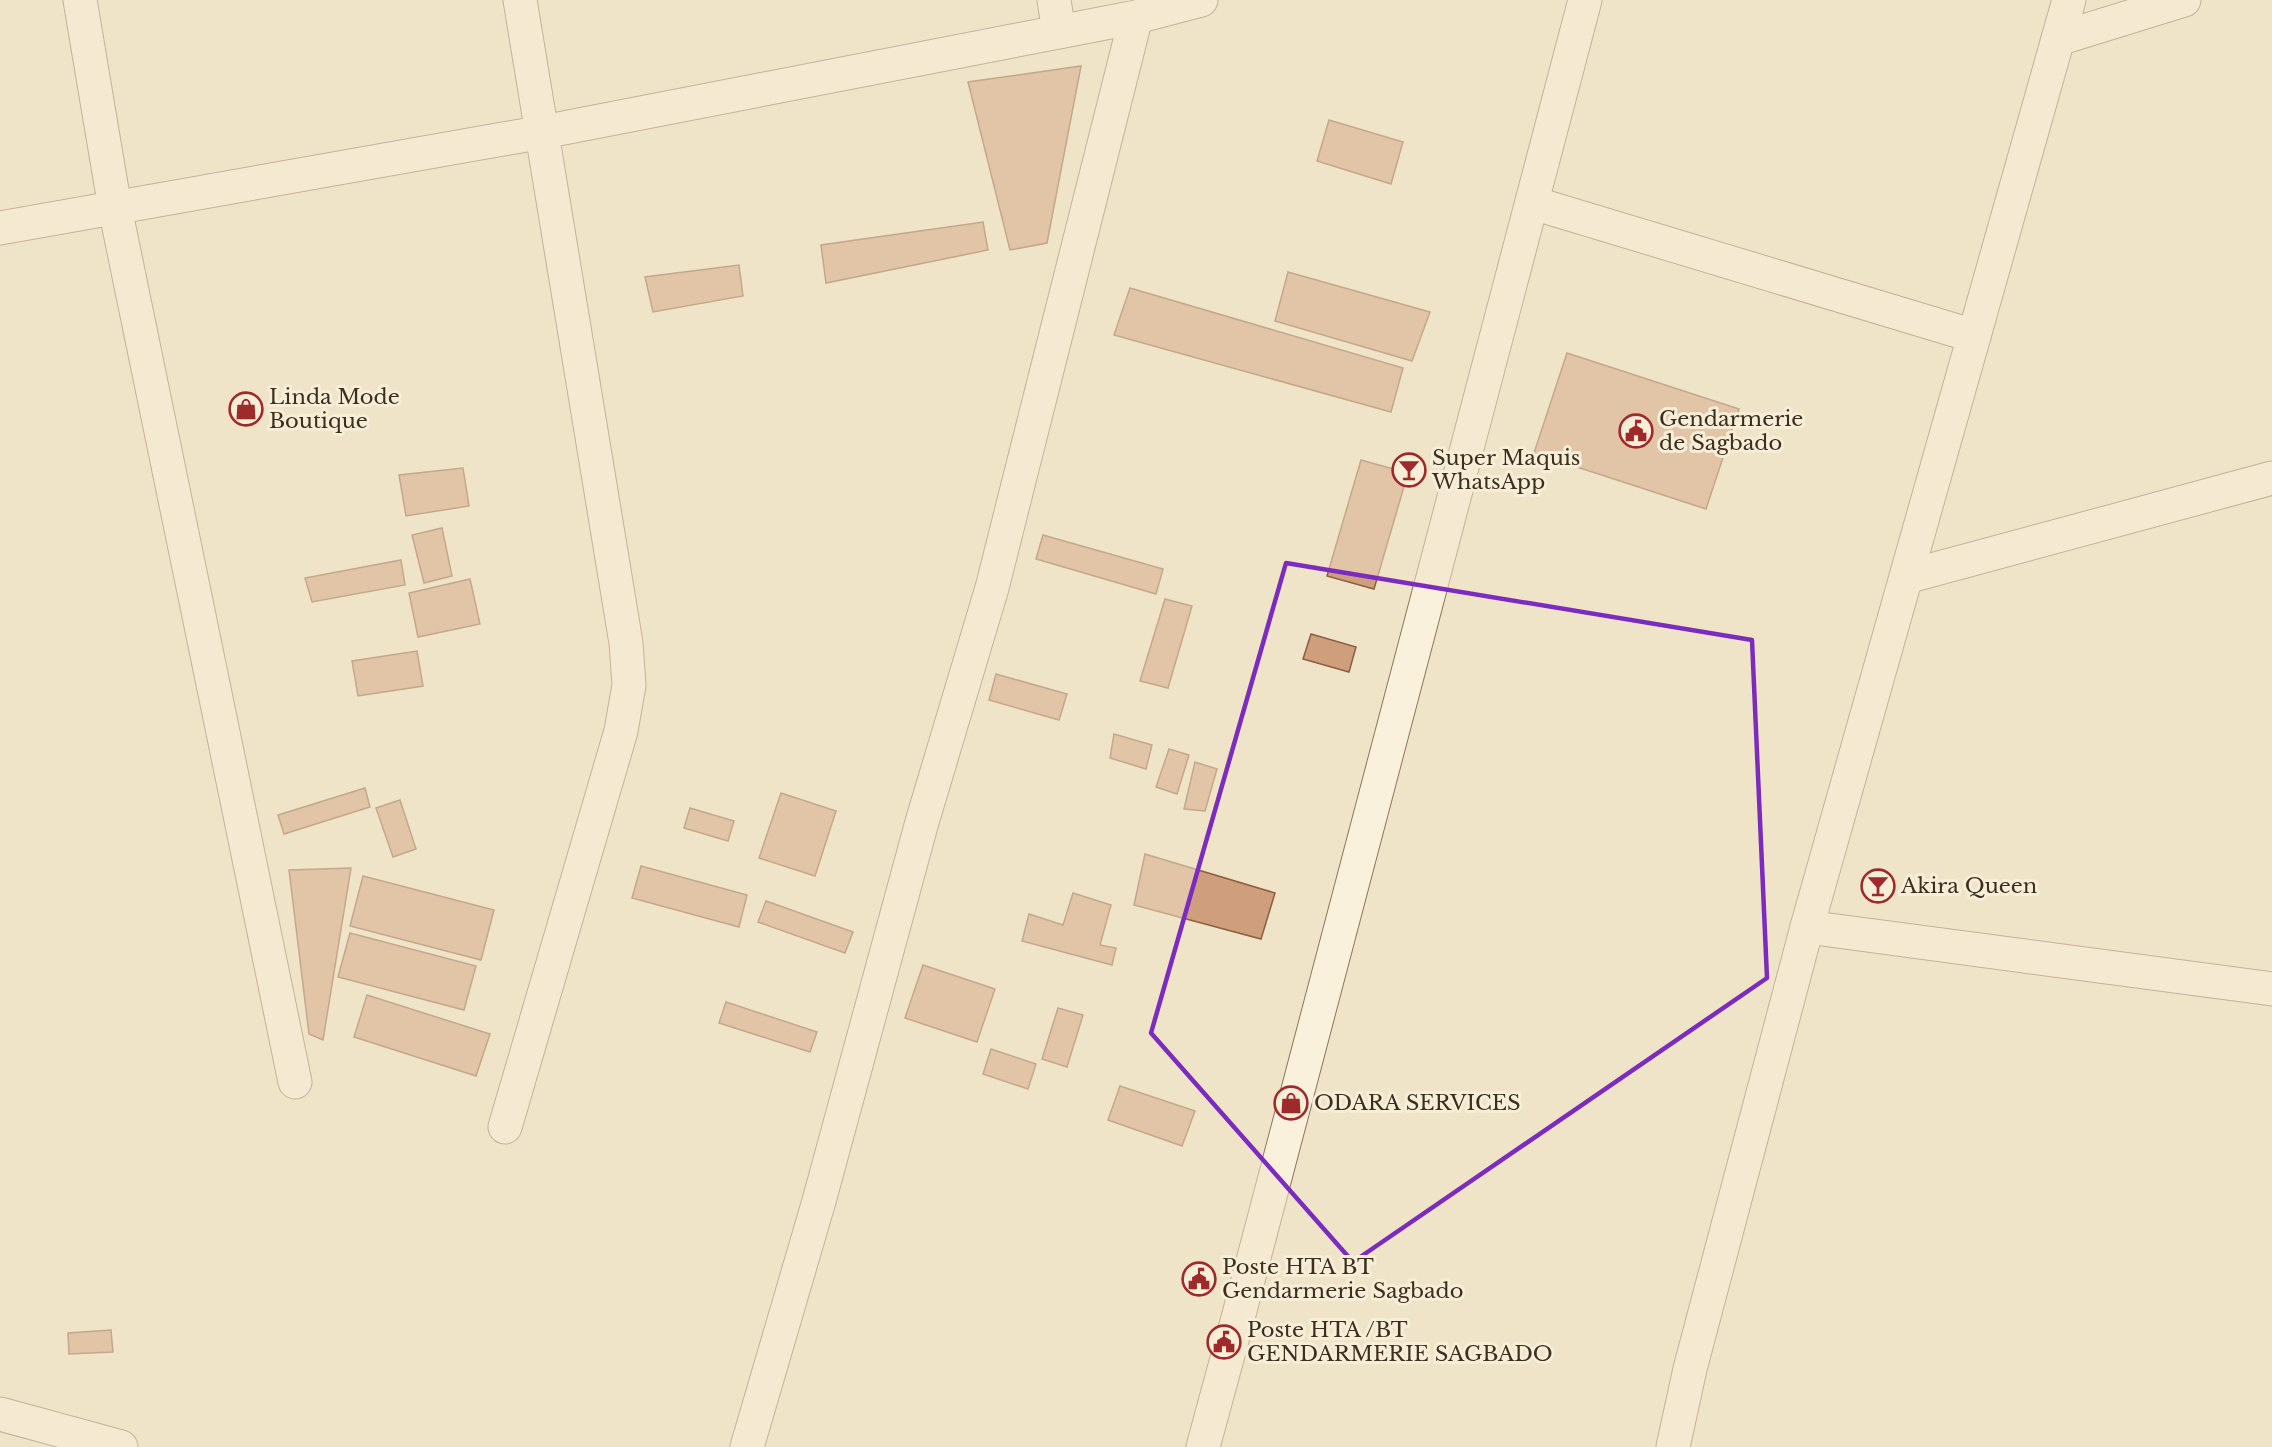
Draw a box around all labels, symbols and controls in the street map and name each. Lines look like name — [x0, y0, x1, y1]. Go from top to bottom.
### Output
place label: Linda Mode Boutique — [269, 384, 400, 434]
shop icon: Linda Mode Boutique — [228, 391, 264, 427]
place label: Gendarmerie de Sagbado — [1659, 406, 1803, 456]
public building icon: Gendarmerie de Sagbado — [1618, 413, 1654, 449]
place label: Super Maquis WhatsApp — [1431, 445, 1580, 495]
bar icon: Super Maquis WhatsApp — [1391, 452, 1427, 488]
bar icon: Akira Queen — [1860, 868, 1896, 904]
place label: Akira Queen — [1900, 873, 2037, 899]
shop icon: ODARA SERVICES — [1273, 1085, 1309, 1121]
place label: ODARA SERVICES — [1314, 1090, 1521, 1116]
place label: Poste HTA BT Gendarmerie Sagbado — [1222, 1254, 1463, 1304]
public building icon: Poste HTA BT Gendarmerie Sagbado — [1181, 1261, 1217, 1297]
place label: Poste HTA /BT GENDARMERIE SAGBADO — [1247, 1317, 1553, 1367]
public building icon: Poste HTA /BT GENDARMERIE SAGBADO — [1206, 1324, 1242, 1360]

